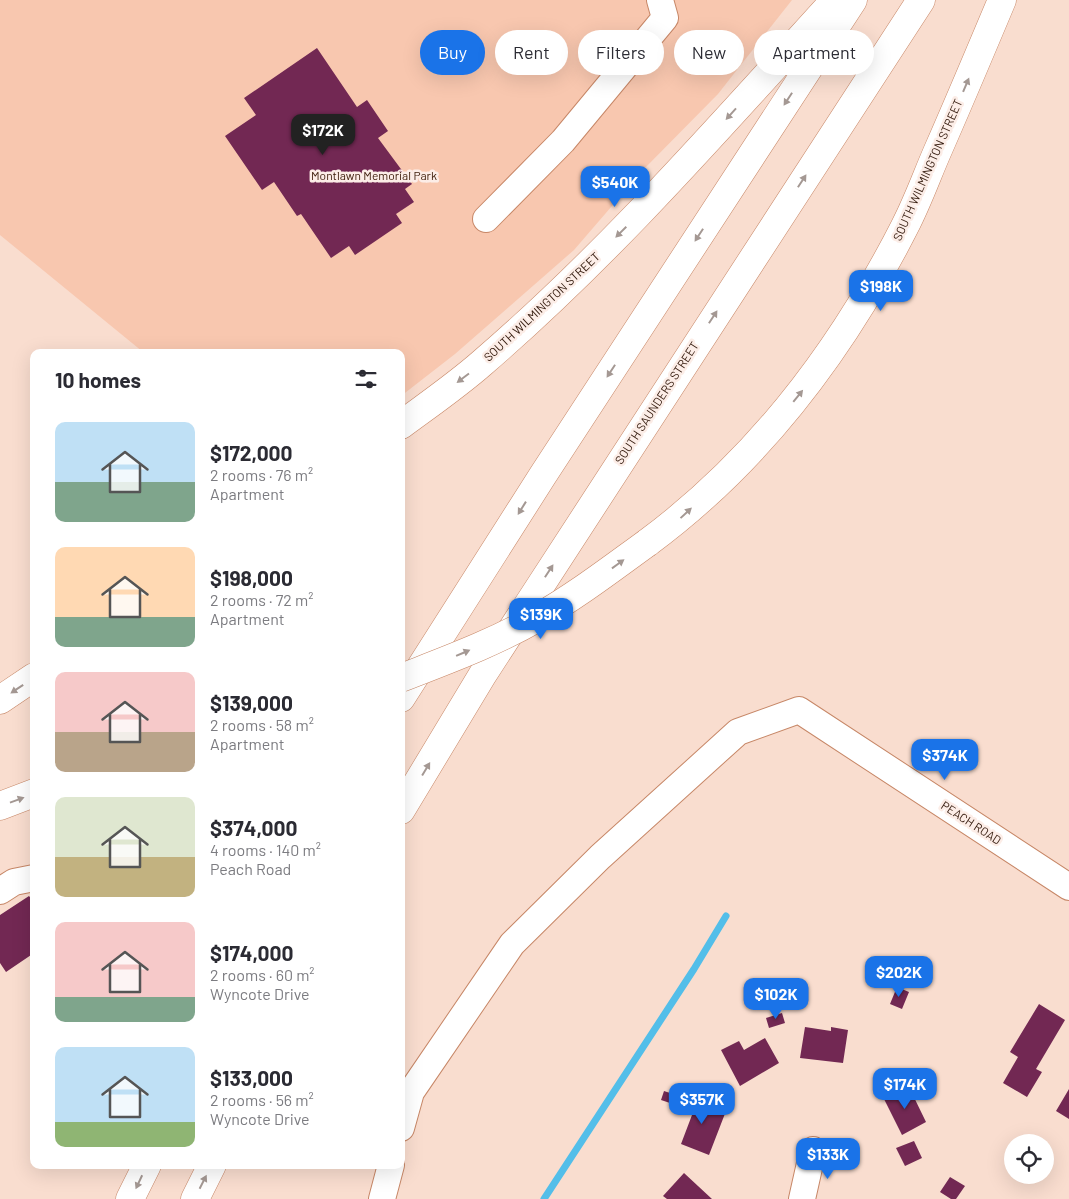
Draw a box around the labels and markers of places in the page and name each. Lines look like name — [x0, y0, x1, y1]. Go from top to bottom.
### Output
pin: $172K — [288, 114, 358, 156]
pin: $540K — [580, 166, 650, 208]
pin: $198K — [846, 270, 916, 312]
pin: $139K — [506, 598, 576, 640]
pin: $374K — [910, 738, 980, 781]
pin: $202K — [864, 956, 934, 998]
pin: $102K — [741, 978, 811, 1020]
pin: $174K — [870, 1068, 940, 1110]
pin: $357K — [667, 1082, 737, 1125]
pin: $133K — [793, 1138, 863, 1180]

